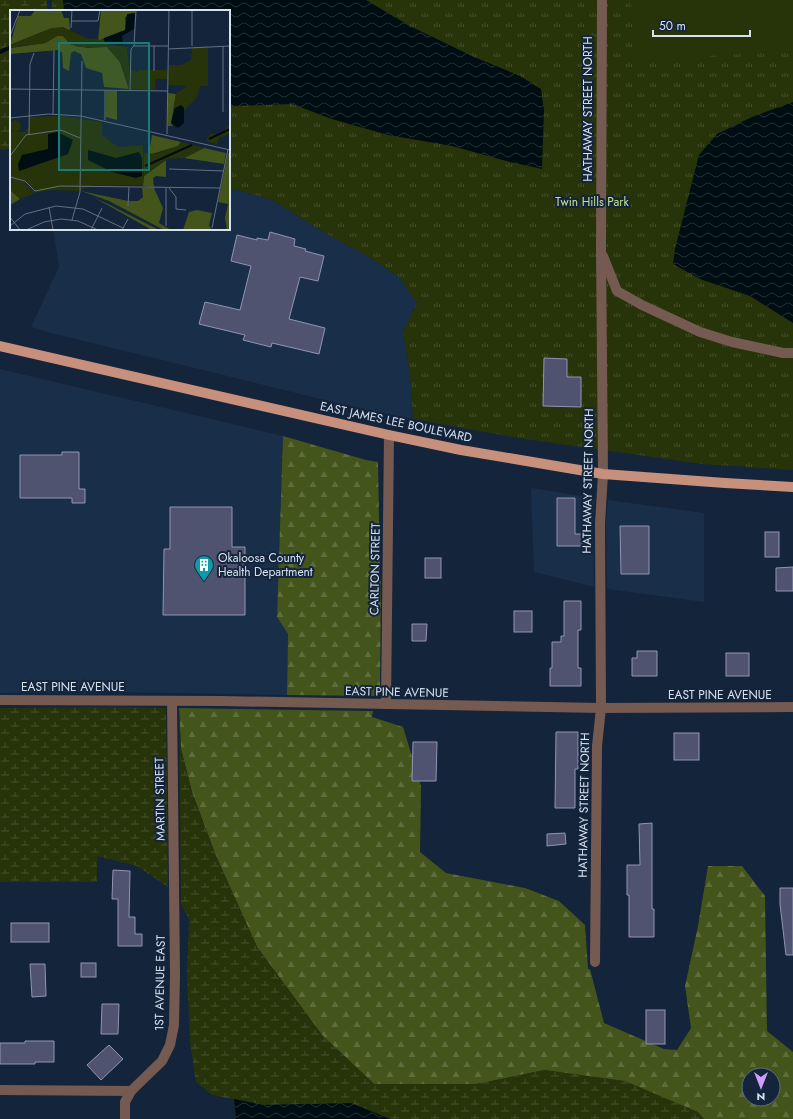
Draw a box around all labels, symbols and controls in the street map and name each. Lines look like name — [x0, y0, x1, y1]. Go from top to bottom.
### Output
inset map — [10, 10, 230, 230]
scale bar — [653, 12, 750, 38]
text: 50 m — [659, 17, 686, 35]
street label: HATHAWAY STREET NORTH — [579, 36, 597, 182]
park label: Twin Hills Park — [555, 193, 629, 211]
street label: EAST JAMES LEE BOULEVARD — [318, 397, 474, 447]
street label: HATHAWAY STREET NORTH — [578, 408, 598, 554]
street label: CARLTON STREET — [365, 522, 385, 615]
place label: Okaloosa County Health Department — [218, 549, 313, 581]
building icon: Okaloosa County Health Department — [193, 554, 215, 582]
street label: EAST PINE AVENUE — [21, 678, 125, 696]
street label: EAST PINE AVENUE — [345, 682, 449, 702]
street label: EAST PINE AVENUE — [668, 686, 772, 704]
street label: HATHAWAY STREET NORTH — [574, 732, 594, 878]
street label: MARTIN STREET — [150, 757, 170, 841]
street label: 1ST AVENUE EAST — [150, 934, 170, 1031]
north arrow — [741, 1067, 781, 1107]
text: N — [757, 1089, 765, 1105]

